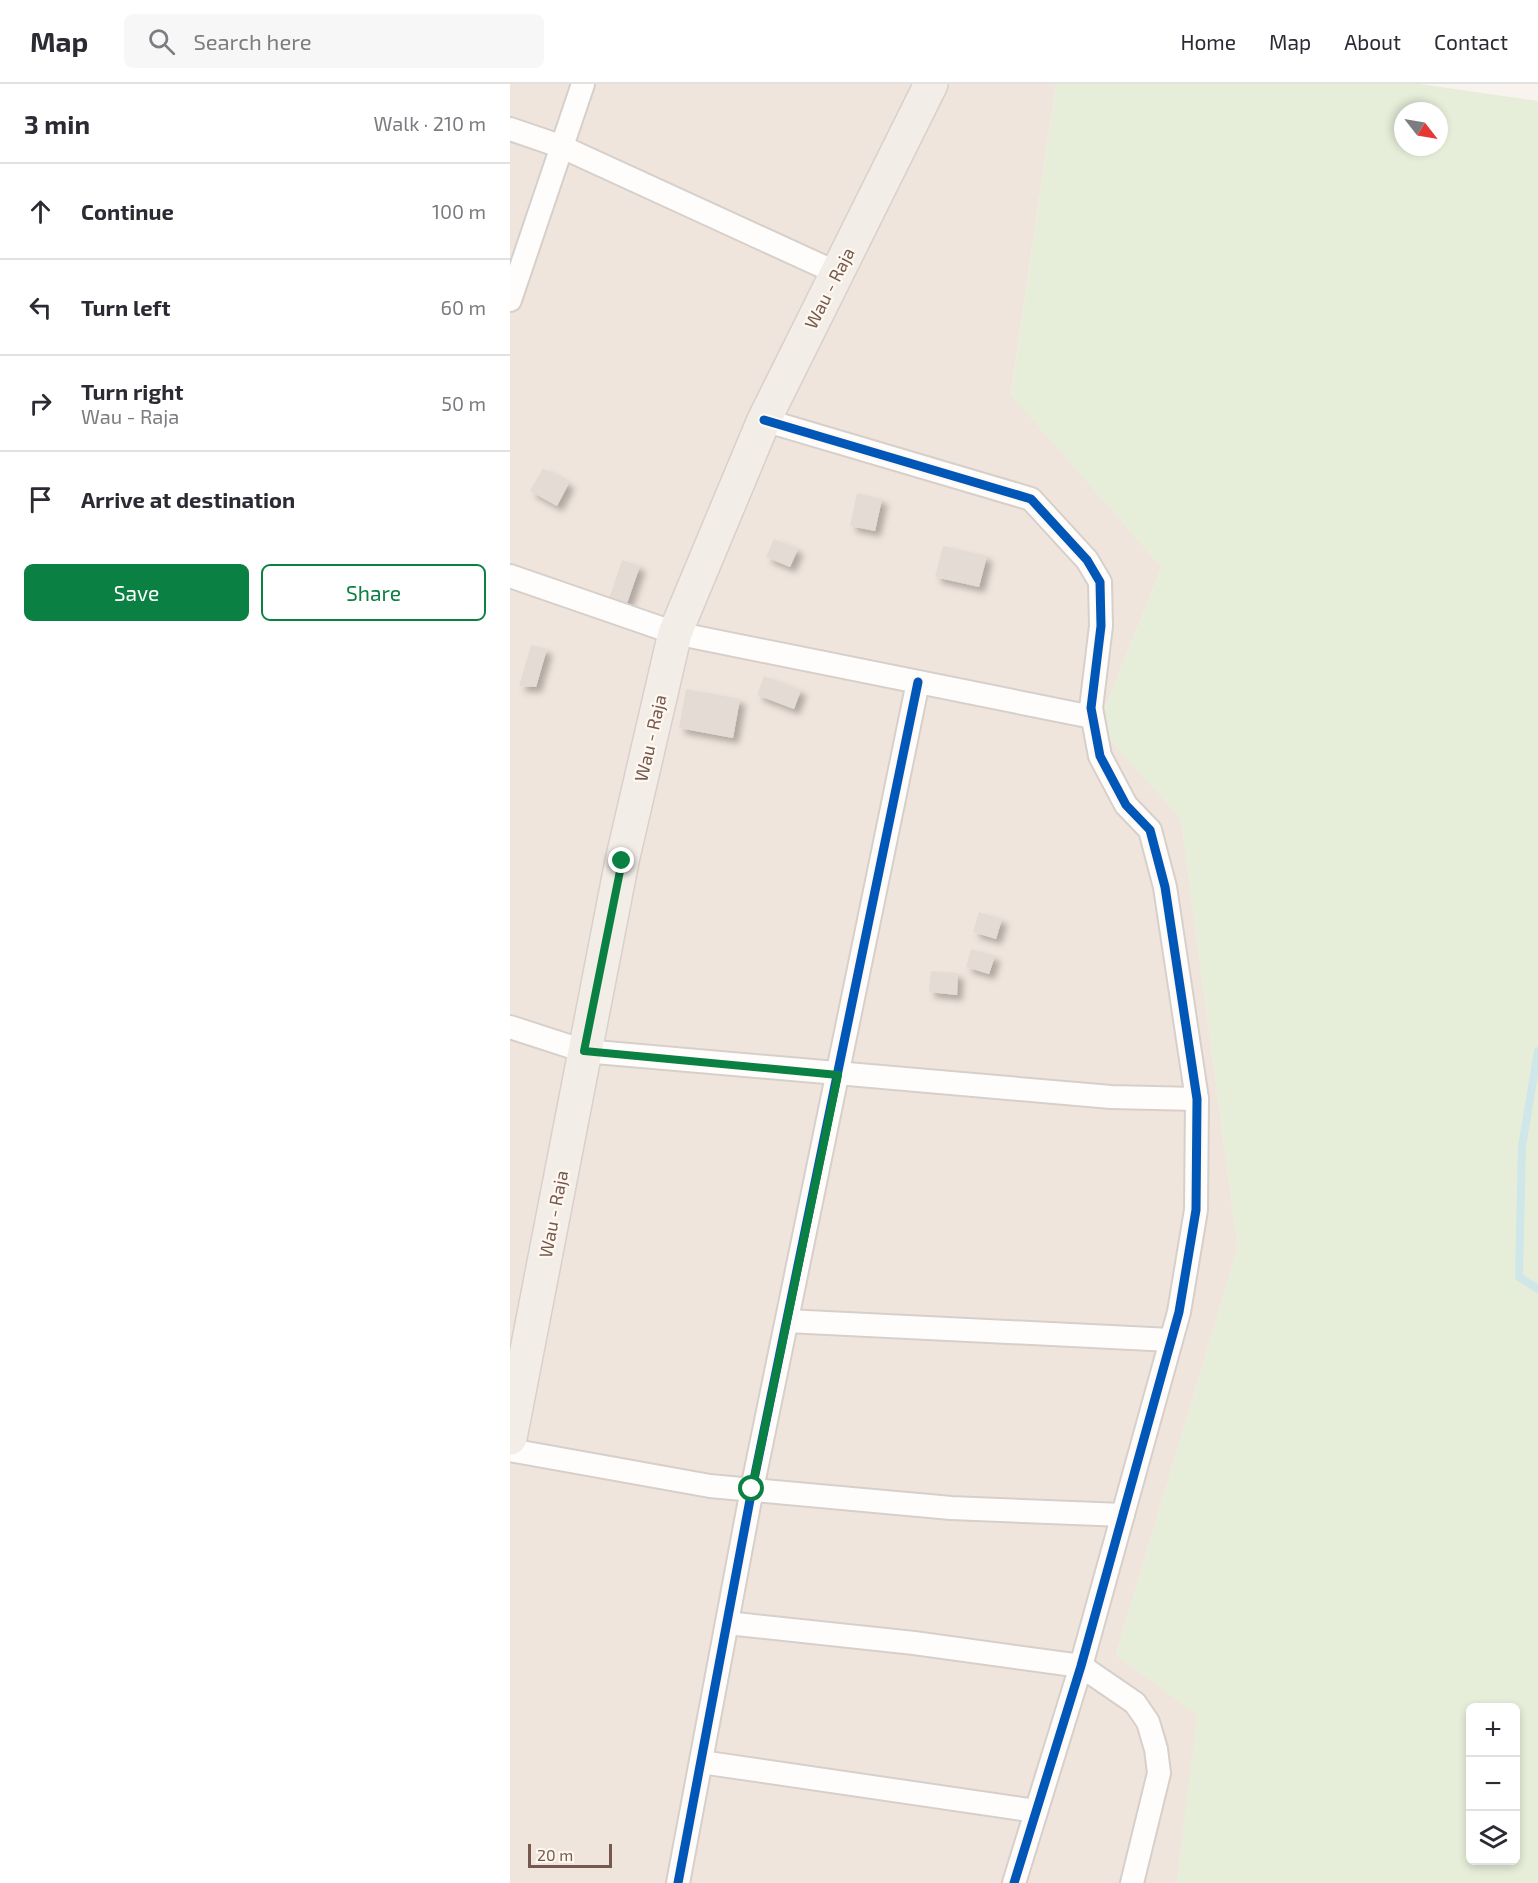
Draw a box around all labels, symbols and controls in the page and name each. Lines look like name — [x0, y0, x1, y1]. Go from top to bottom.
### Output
search box — [124, 14, 544, 68]
text: Map — [30, 24, 88, 58]
icon: search — [145, 25, 178, 58]
text: Search here — [193, 28, 312, 54]
text: Home — [1180, 29, 1236, 54]
text: Map — [1269, 29, 1311, 54]
text: About — [1344, 29, 1401, 54]
text: Contact — [1434, 29, 1508, 54]
north arrow — [1394, 102, 1448, 156]
text: 3 min — [24, 108, 90, 139]
text: Walk · 210 m — [374, 111, 486, 135]
icon: ahead — [24, 195, 57, 228]
text: Continue — [81, 198, 174, 224]
text: 100 m — [432, 199, 486, 223]
street label: Wau - Raja — [799, 244, 859, 332]
icon: left — [24, 291, 57, 324]
text: Turn left — [81, 294, 170, 320]
text: 60 m — [441, 295, 486, 319]
text: Turn right — [81, 378, 183, 404]
icon: right — [24, 387, 57, 420]
text: 50 m — [441, 391, 486, 415]
text: Wau - Raja — [81, 404, 179, 428]
icon: arrive — [24, 483, 57, 516]
text: Arrive at destination — [81, 486, 295, 512]
button: Save — [24, 564, 249, 621]
button: Share — [261, 564, 486, 621]
street label: Wau - Raja — [629, 692, 671, 784]
route end — [608, 847, 634, 873]
street label: Wau - Raja — [534, 1168, 572, 1260]
route start — [738, 1475, 764, 1501]
map controls — [1466, 1703, 1520, 1865]
button: + — [1466, 1703, 1520, 1757]
button: − — [1466, 1757, 1520, 1811]
button: layers — [1466, 1811, 1520, 1865]
scale bar — [528, 1841, 612, 1868]
text: 20 m — [537, 1845, 573, 1864]

